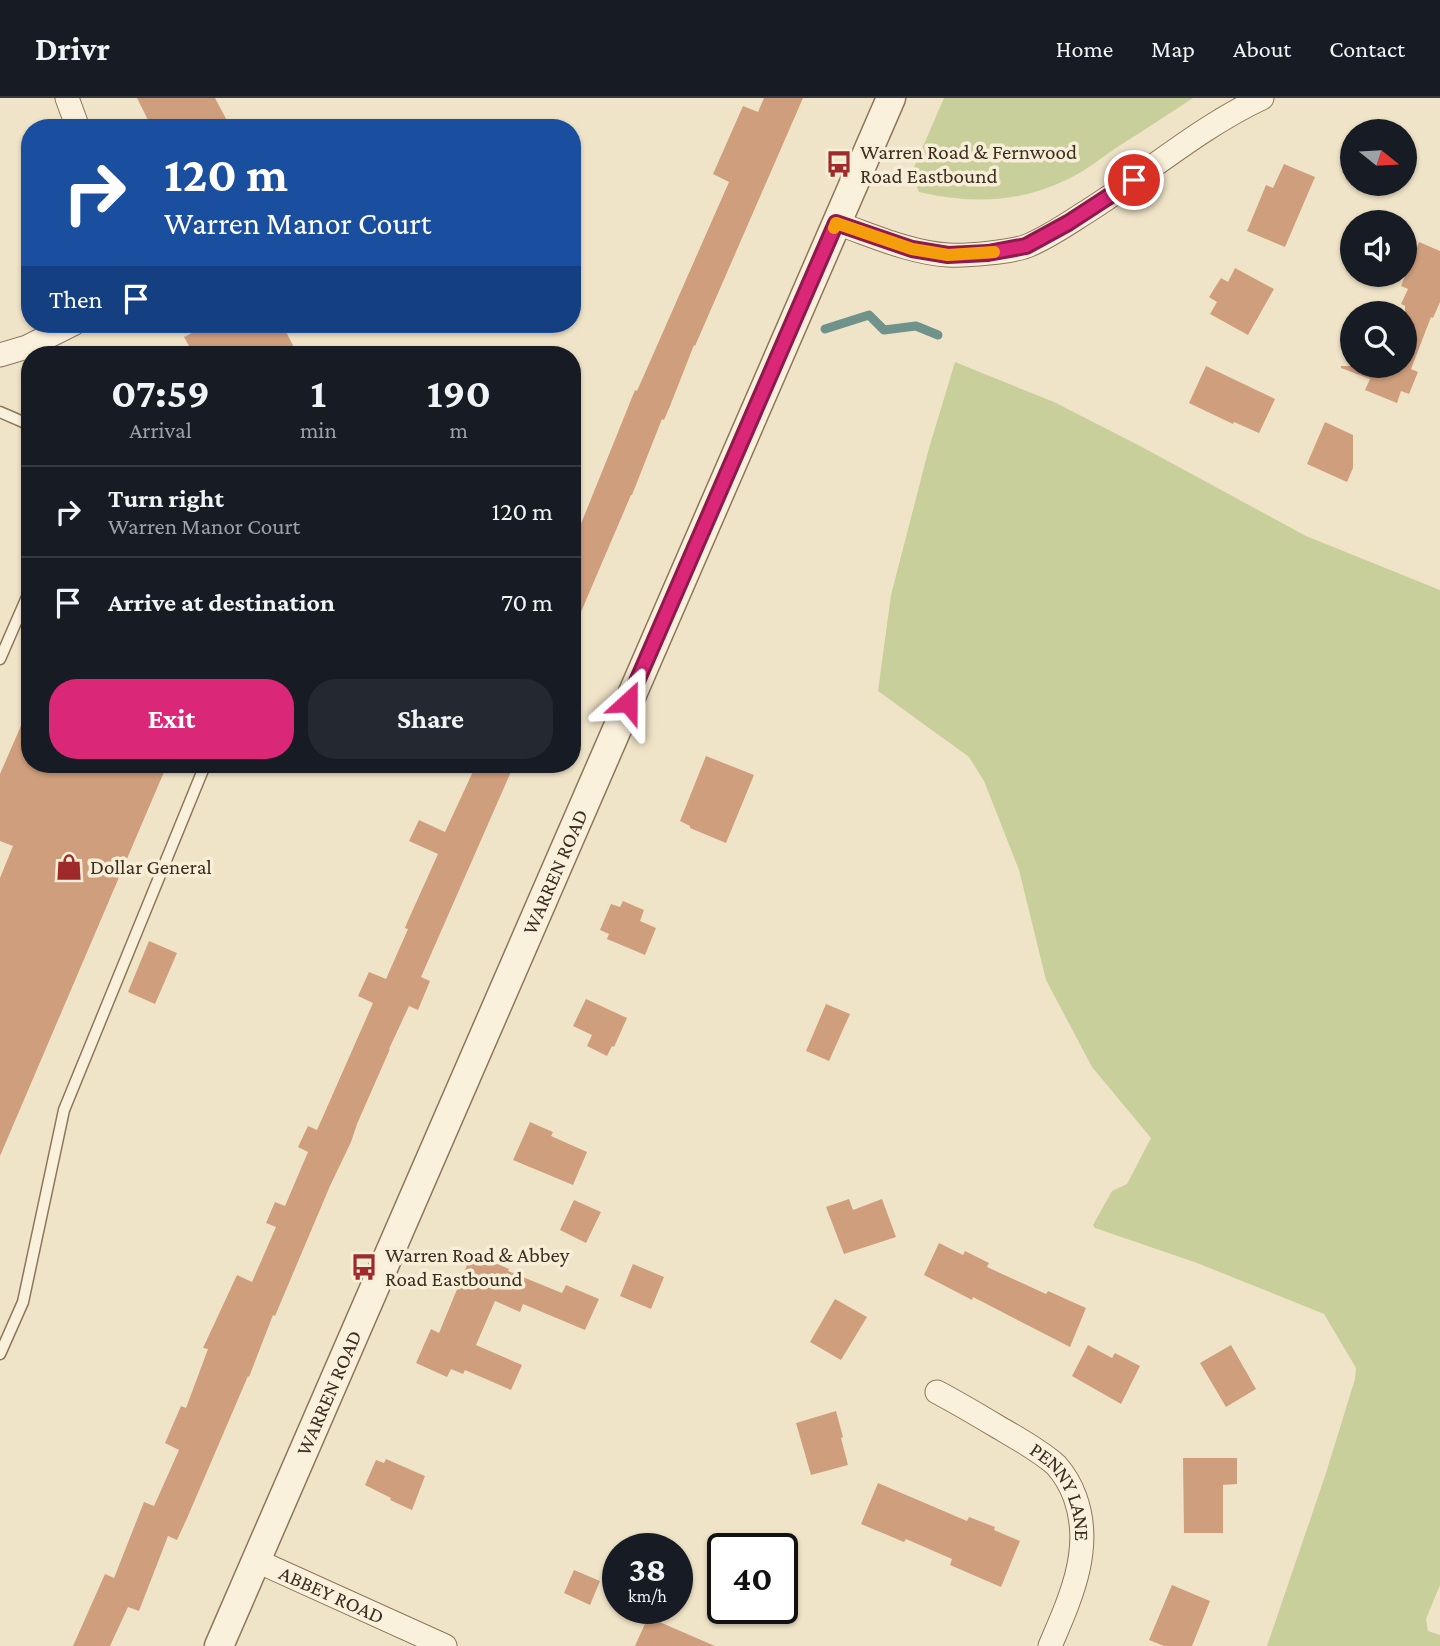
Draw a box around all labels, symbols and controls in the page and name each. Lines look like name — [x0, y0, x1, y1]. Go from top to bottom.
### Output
text: Drivr — [35, 30, 110, 67]
text: Home — [1056, 35, 1113, 62]
text: Map — [1151, 35, 1195, 62]
text: About — [1233, 35, 1291, 62]
text: Contact — [1329, 35, 1405, 62]
north arrow — [1340, 119, 1418, 196]
map controls — [1340, 119, 1417, 378]
place label: Warren Road & Fernwood Road Eastbound — [860, 140, 1077, 188]
icon: right — [49, 147, 140, 238]
text: 120 m — [164, 147, 288, 202]
bus stop icon: Warren Road & Fernwood Road Eastbound — [824, 149, 854, 179]
pin — [1104, 150, 1164, 210]
icon: arrive — [1115, 161, 1153, 199]
text: Warren Manor Court — [164, 205, 431, 241]
button: sound — [1340, 210, 1417, 287]
icon: arrive — [117, 280, 155, 318]
text: Then — [49, 285, 103, 314]
button: search — [1340, 301, 1417, 378]
text: 07:59 — [111, 369, 210, 416]
text: 1 — [310, 369, 326, 416]
text: 190 — [427, 369, 491, 416]
text: Arrival — [129, 417, 192, 443]
text: min — [300, 417, 337, 443]
text: m — [450, 417, 468, 443]
text: Turn right — [108, 484, 224, 513]
icon: right — [49, 493, 87, 531]
text: 120 m — [492, 497, 553, 526]
text: Warren Manor Court — [108, 513, 300, 539]
icon: arrive — [49, 584, 87, 622]
text: Arrive at destination — [108, 588, 335, 617]
text: 70 m — [501, 588, 553, 617]
position arrow — [591, 665, 665, 739]
button: Exit — [49, 679, 294, 759]
button: Share — [308, 679, 553, 759]
street label: WARREN ROAD — [517, 805, 593, 938]
shop icon: Dollar General — [54, 852, 84, 882]
place label: Dollar General — [90, 855, 212, 879]
place label: Warren Road & Abbey Road Eastbound — [385, 1243, 570, 1291]
bus stop icon: Warren Road & Abbey Road Eastbound — [349, 1252, 379, 1282]
street label: WARREN ROAD — [291, 1326, 367, 1459]
street label: PENNY LANE — [1025, 1437, 1094, 1541]
speed limit sign: 40 — [707, 1533, 798, 1624]
text: 38 — [629, 1550, 666, 1589]
street label: ABBEY ROAD — [276, 1561, 388, 1629]
text: km/h — [628, 1586, 667, 1606]

